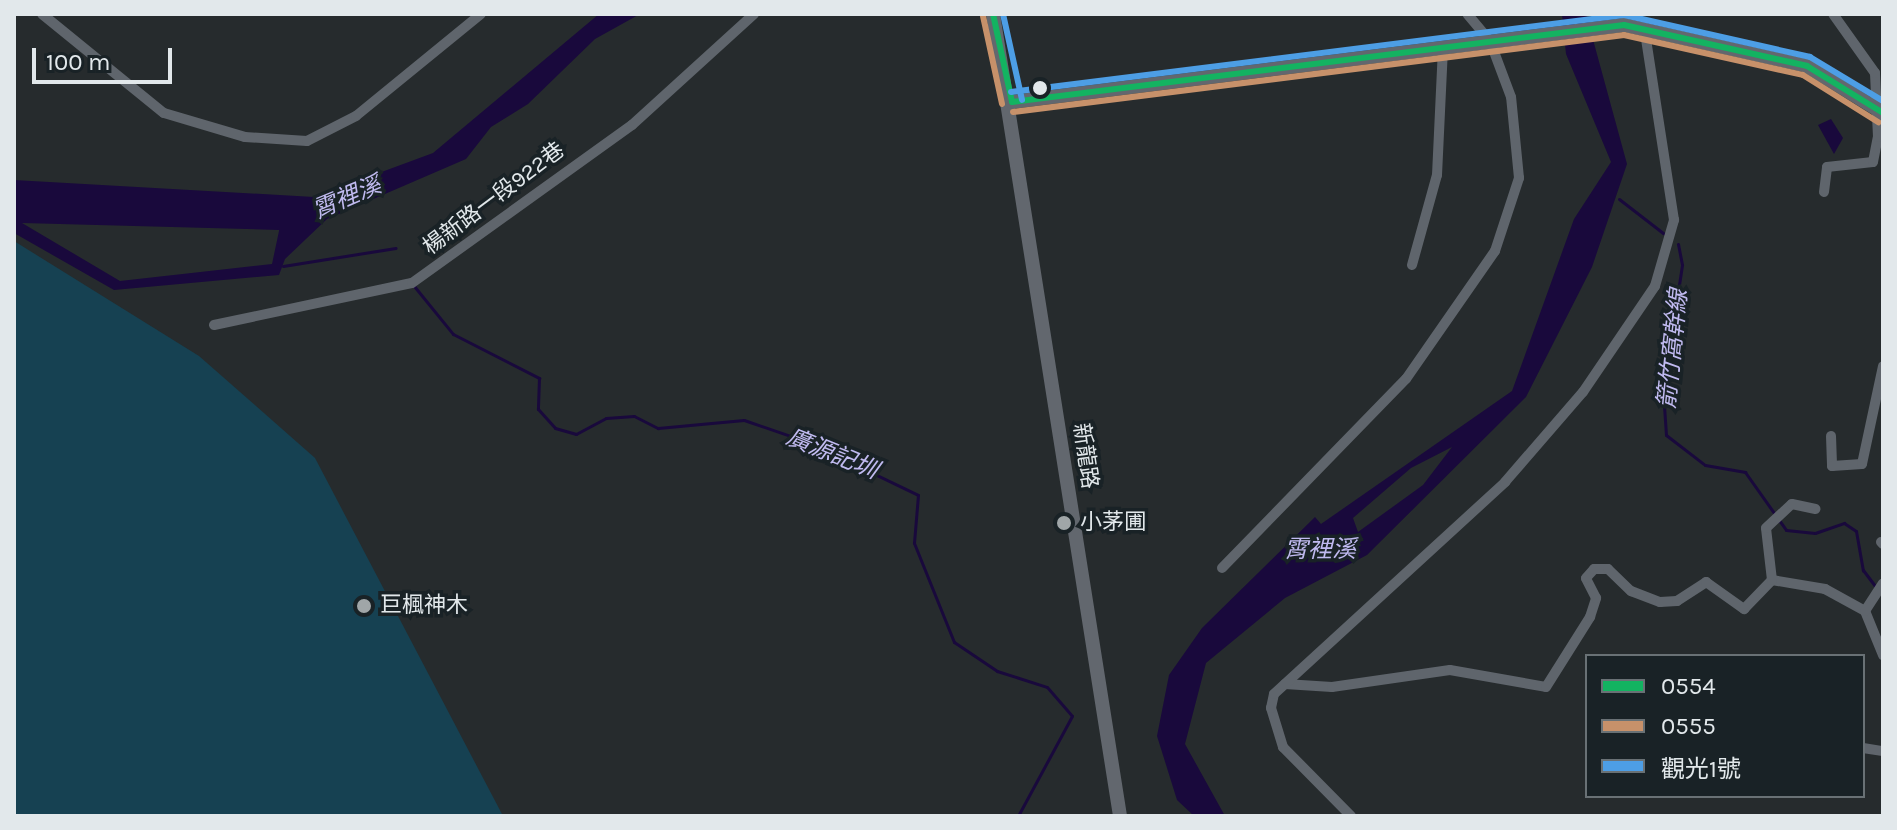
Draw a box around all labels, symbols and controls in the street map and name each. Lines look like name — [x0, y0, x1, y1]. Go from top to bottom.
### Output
scale bar — [36, 32, 176, 82]
text: 100 m — [46, 48, 111, 76]
unlabelled marker — [1032, 80, 1048, 96]
street label: 楊新路一段922巷 — [418, 137, 570, 261]
water label: 霄裡溪 — [308, 171, 386, 225]
water label: 箭竹窩幹線 — [1652, 288, 1694, 410]
street label: 新龍路 — [1067, 421, 1103, 491]
water label: 廣源記圳 — [782, 423, 882, 485]
place label: 小茅圃 — [1080, 510, 1146, 536]
marker: 小茅圃 — [1055, 514, 1073, 532]
water label: 霄裡溪 — [1284, 536, 1356, 564]
place label: 巨楓神木 — [380, 593, 468, 619]
marker: 巨楓神木 — [355, 597, 373, 615]
legend — [1585, 654, 1865, 798]
text: 0554 — [1661, 672, 1716, 700]
text: 0555 — [1661, 712, 1716, 740]
text: 觀光1號 — [1661, 755, 1741, 783]

